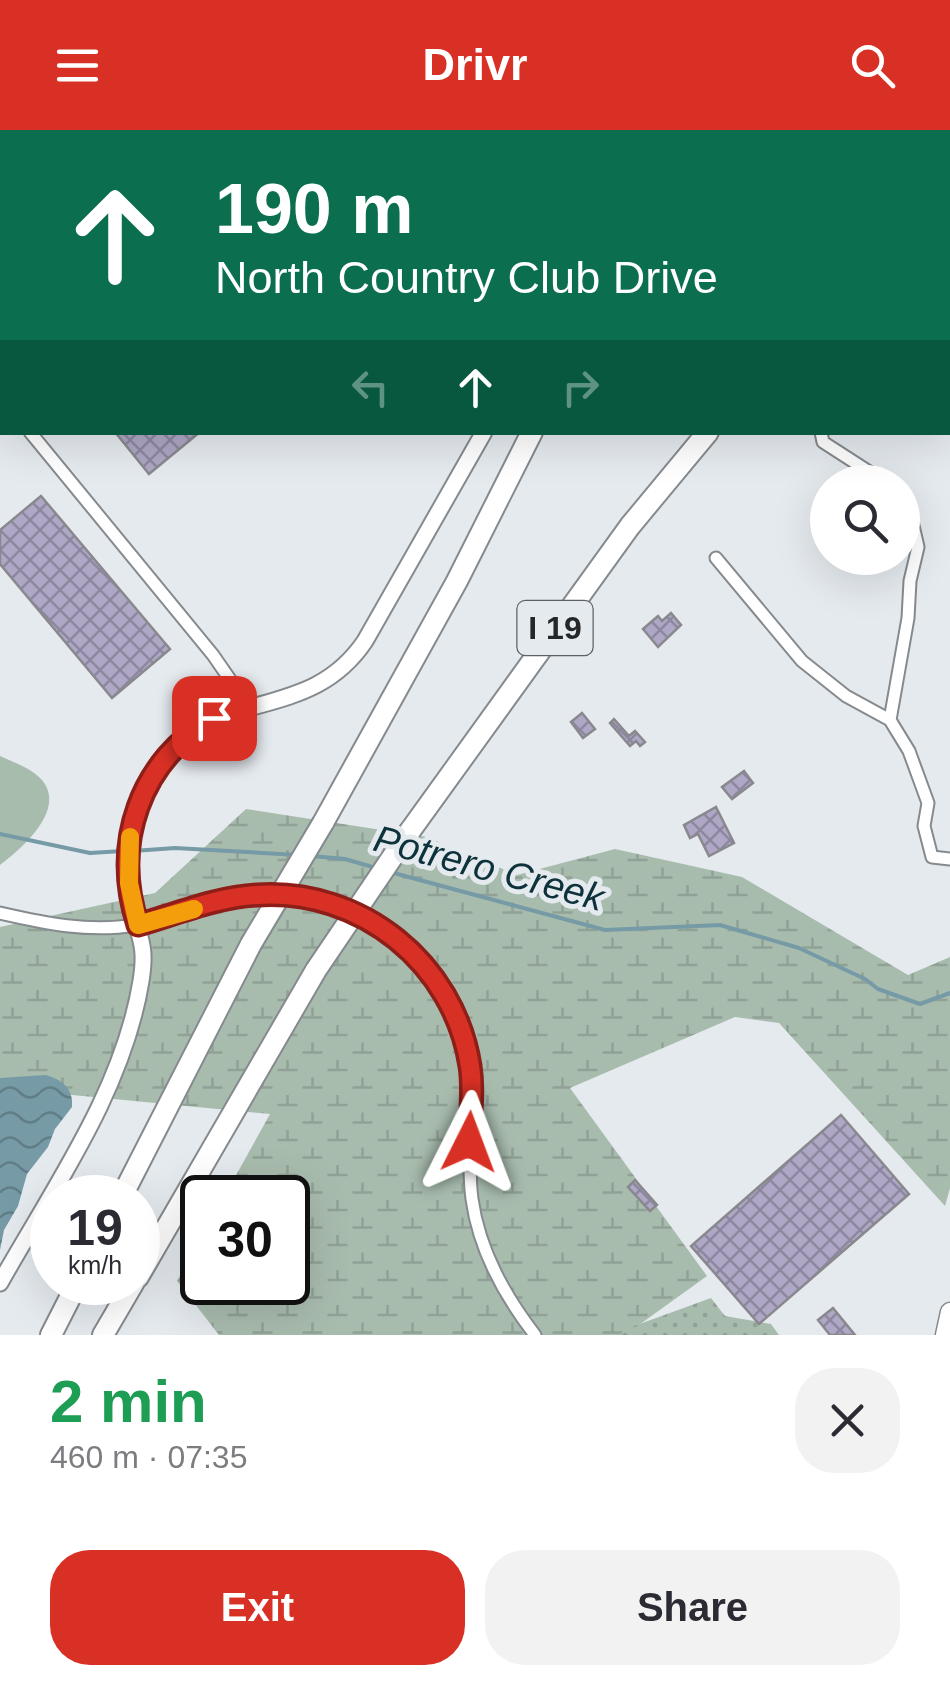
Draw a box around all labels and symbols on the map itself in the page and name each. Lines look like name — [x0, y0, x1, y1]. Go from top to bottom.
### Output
road number: I 19 — [518, 601, 592, 655]
pin — [172, 676, 257, 761]
water label: Potrero Creek — [369, 817, 611, 919]
position arrow — [417, 1090, 521, 1194]
speed limit sign: 30 — [180, 1175, 310, 1305]

